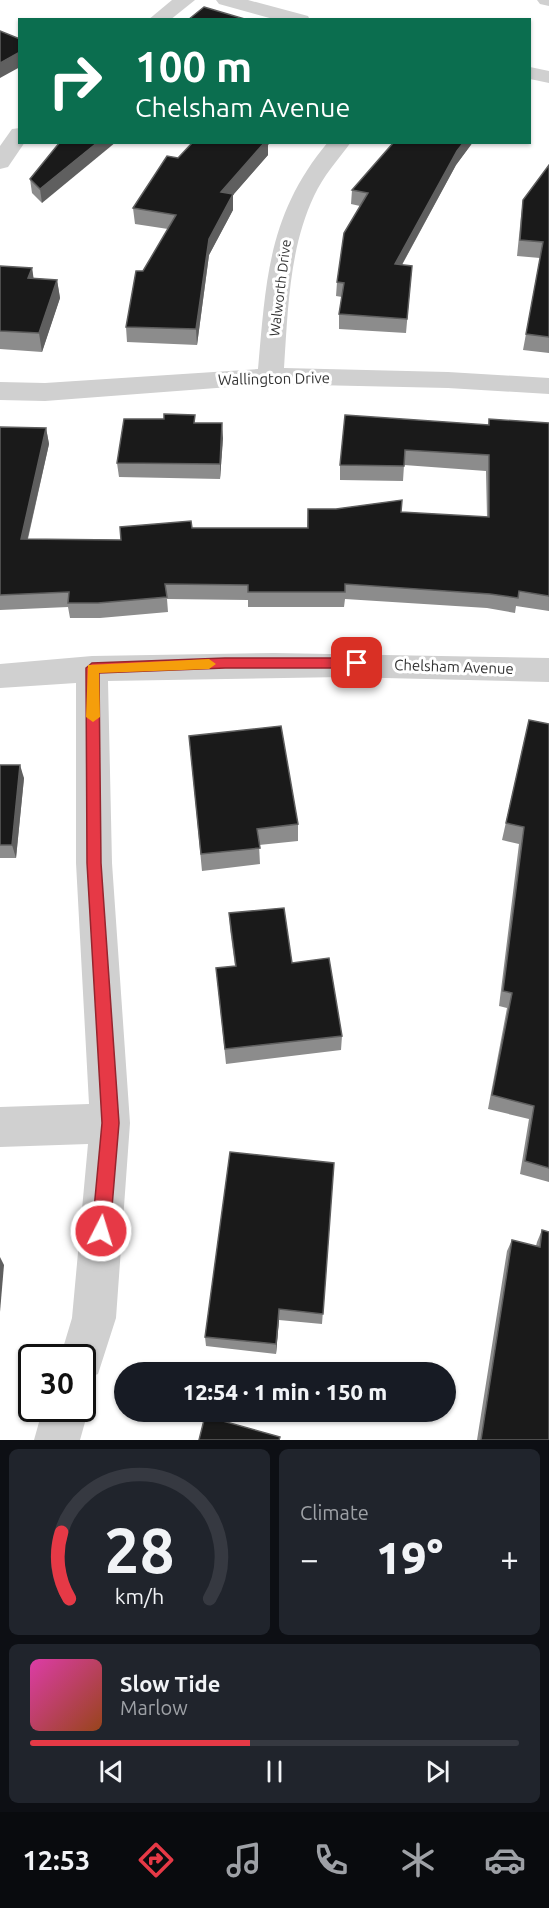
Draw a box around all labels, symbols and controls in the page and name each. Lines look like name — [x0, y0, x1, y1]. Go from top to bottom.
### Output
icon: right — [36, 42, 114, 120]
text: 100 m — [135, 43, 252, 90]
text: Chelsham Avenue — [135, 92, 350, 122]
street label: Walworth Drive — [266, 239, 294, 337]
street label: Wallington Drive — [218, 369, 330, 388]
pin — [331, 637, 382, 688]
icon: arrive — [340, 646, 373, 679]
street label: Chelsham Avenue — [394, 656, 514, 677]
position arrow — [69, 1199, 133, 1263]
speed limit sign: 30 — [18, 1344, 96, 1422]
text: 12:54 · 1 min · 150 m — [183, 1379, 387, 1404]
text: Climate — [300, 1501, 369, 1524]
text: 28 — [104, 1515, 175, 1585]
text: 19° — [376, 1532, 443, 1583]
text: − — [300, 1540, 319, 1577]
text: + — [500, 1540, 519, 1577]
text: km/h — [115, 1584, 164, 1608]
text: Slow Tide — [120, 1671, 220, 1696]
text: Marlow — [120, 1696, 188, 1719]
icon: previous — [95, 1755, 128, 1788]
icon: pause — [258, 1755, 291, 1788]
icon: next — [421, 1755, 454, 1788]
icon: directions — [135, 1839, 177, 1881]
icon: music — [223, 1839, 265, 1881]
icon: phone — [310, 1839, 352, 1881]
icon: climate — [397, 1839, 439, 1881]
icon: car — [484, 1839, 526, 1881]
text: 12:53 — [23, 1845, 90, 1875]

